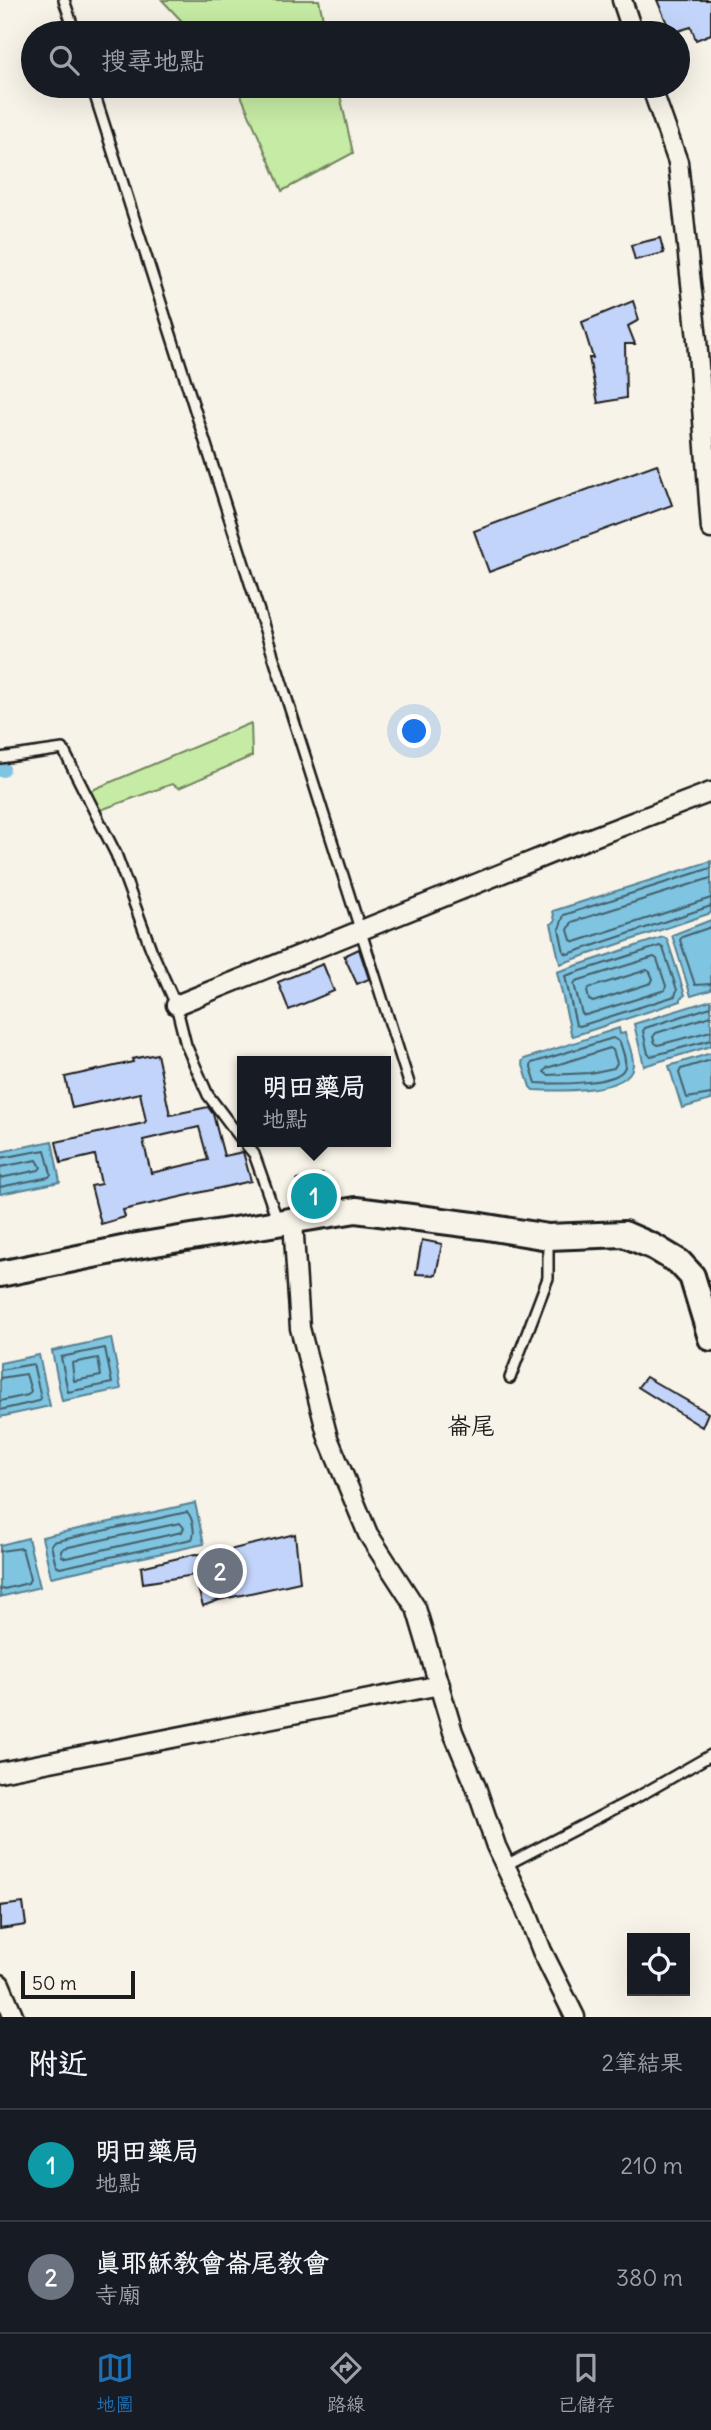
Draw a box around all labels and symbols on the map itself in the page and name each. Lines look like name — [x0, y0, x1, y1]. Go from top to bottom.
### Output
your location — [397, 714, 431, 748]
pin: 1 — [291, 1170, 337, 1222]
district label: 崙尾 — [447, 1410, 495, 1440]
pin: 2 — [197, 1545, 243, 1597]
scale bar — [21, 1968, 135, 2000]

